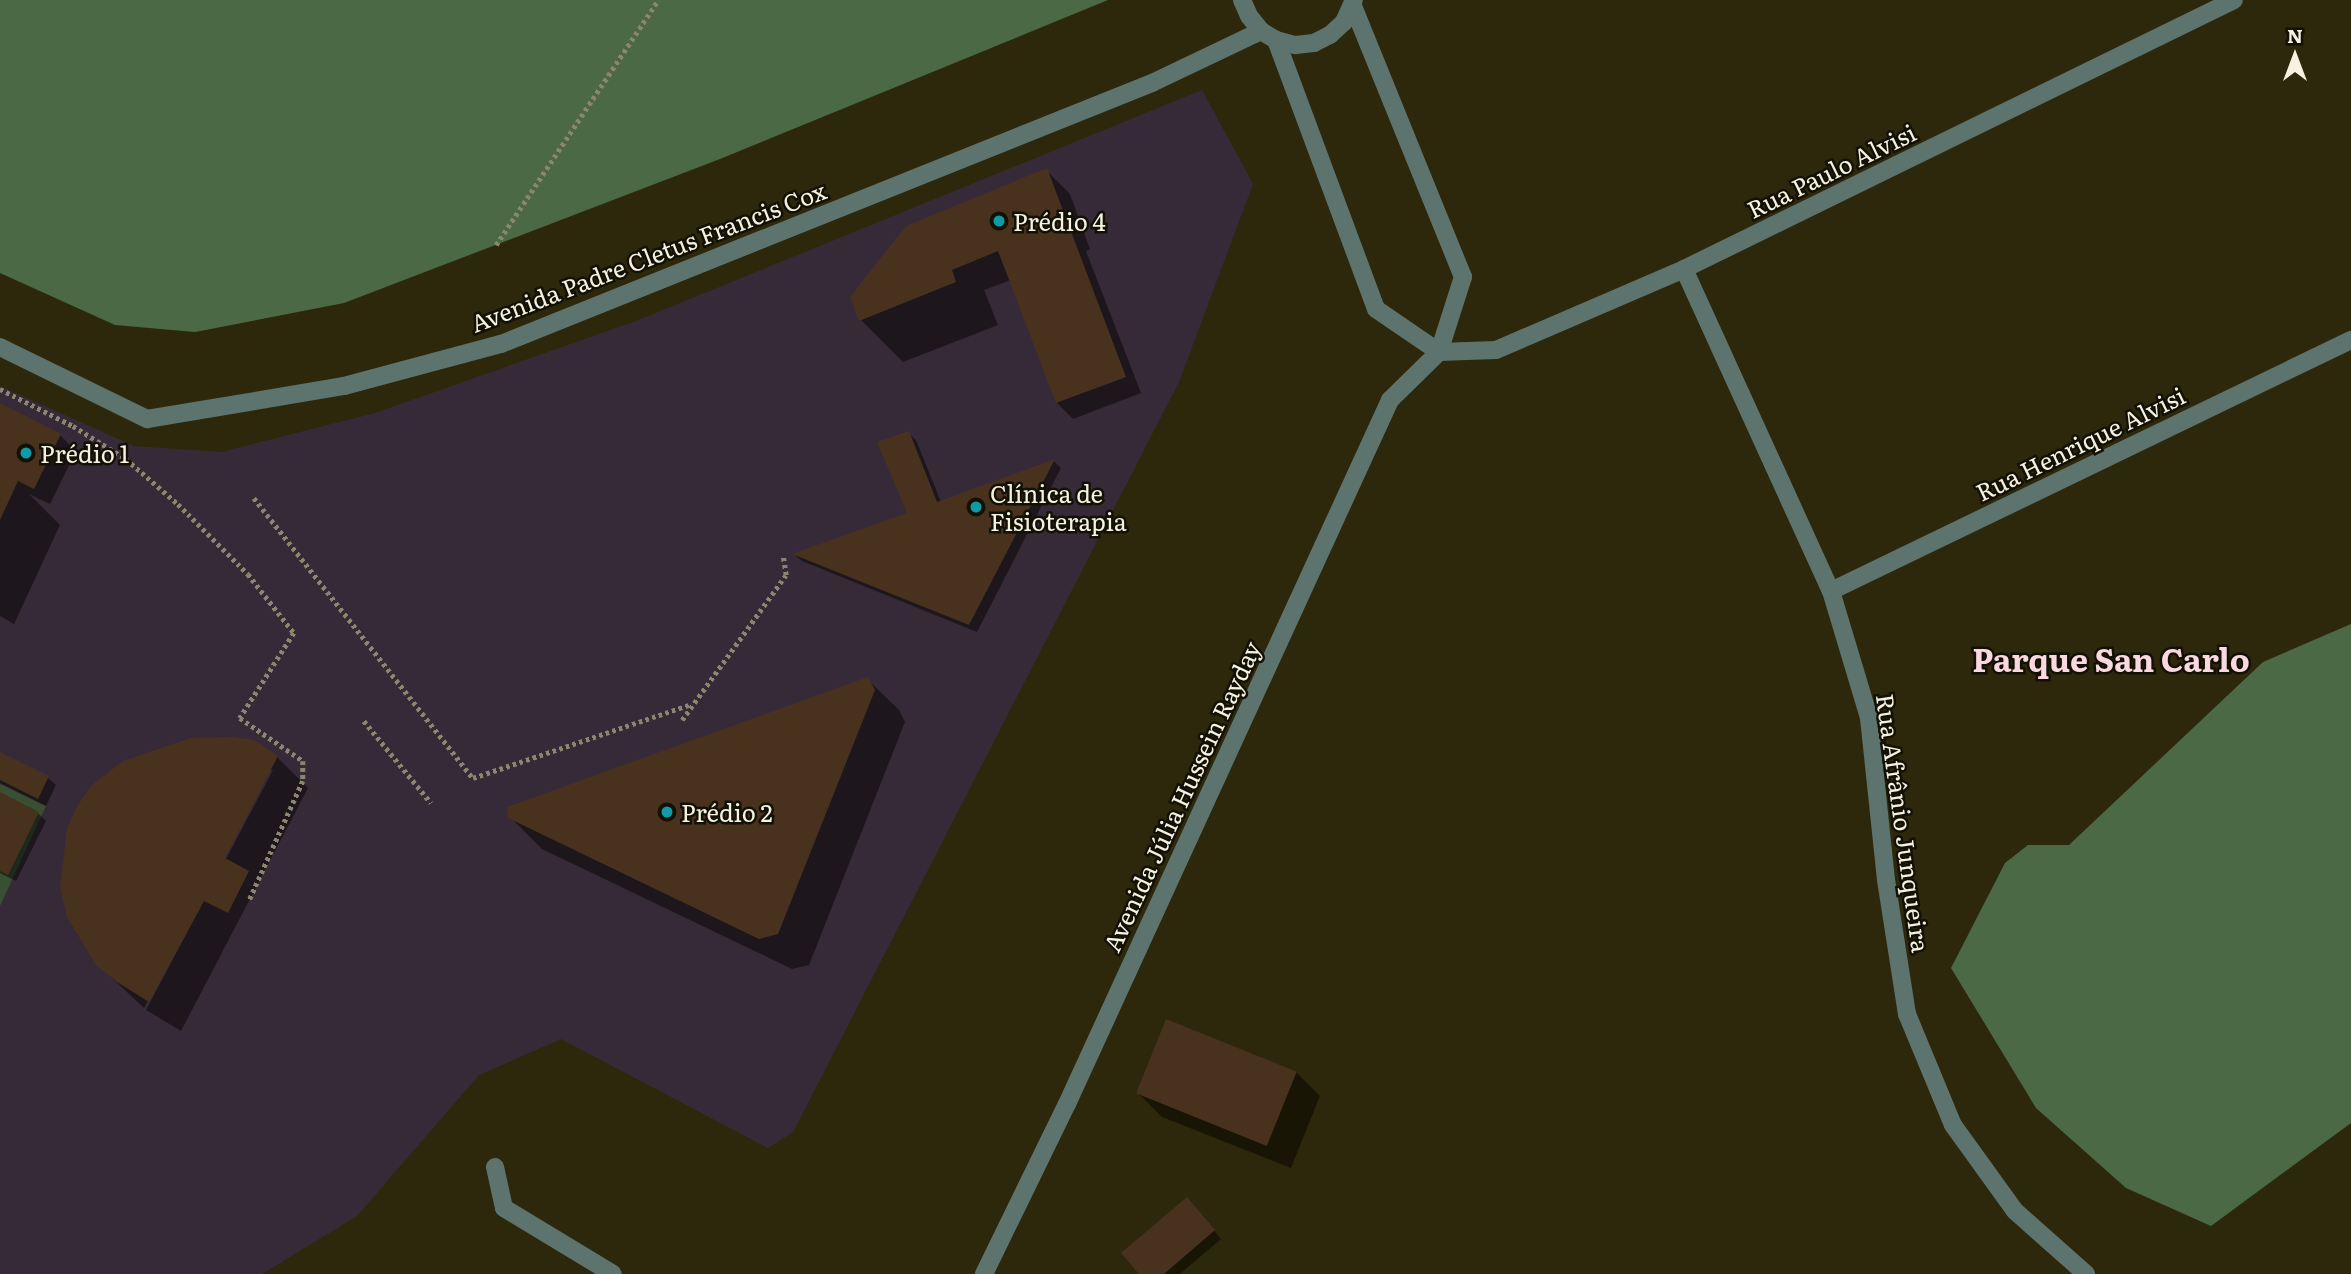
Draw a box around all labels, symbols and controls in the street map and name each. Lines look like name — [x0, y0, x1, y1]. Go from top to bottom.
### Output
north arrow — [2260, 21, 2330, 91]
text: N — [2287, 21, 2303, 49]
street label: Rua Paulo Alvisi — [1742, 117, 1920, 223]
street label: Avenida Padre Cletus Francis Cox — [466, 175, 830, 337]
place label: Prédio 4 — [1013, 207, 1106, 235]
marker: Prédio 4 — [991, 213, 1007, 229]
street label: Rua Henrique Alvisi — [1971, 380, 2189, 506]
place label: Prédio 1 — [40, 439, 129, 467]
marker: Prédio 1 — [18, 445, 34, 461]
place label: Clínica de Fisioterapia — [990, 479, 1127, 535]
marker: Clínica de Fisioterapia — [968, 499, 984, 515]
street label: Avenida Júlia Hussein Rayday — [1096, 636, 1266, 956]
district label: Parque San Carlo — [1972, 639, 2250, 677]
street label: Rua Afrânio Junqueira — [1872, 692, 1936, 954]
place label: Prédio 2 — [681, 798, 773, 826]
marker: Prédio 2 — [659, 804, 675, 820]

